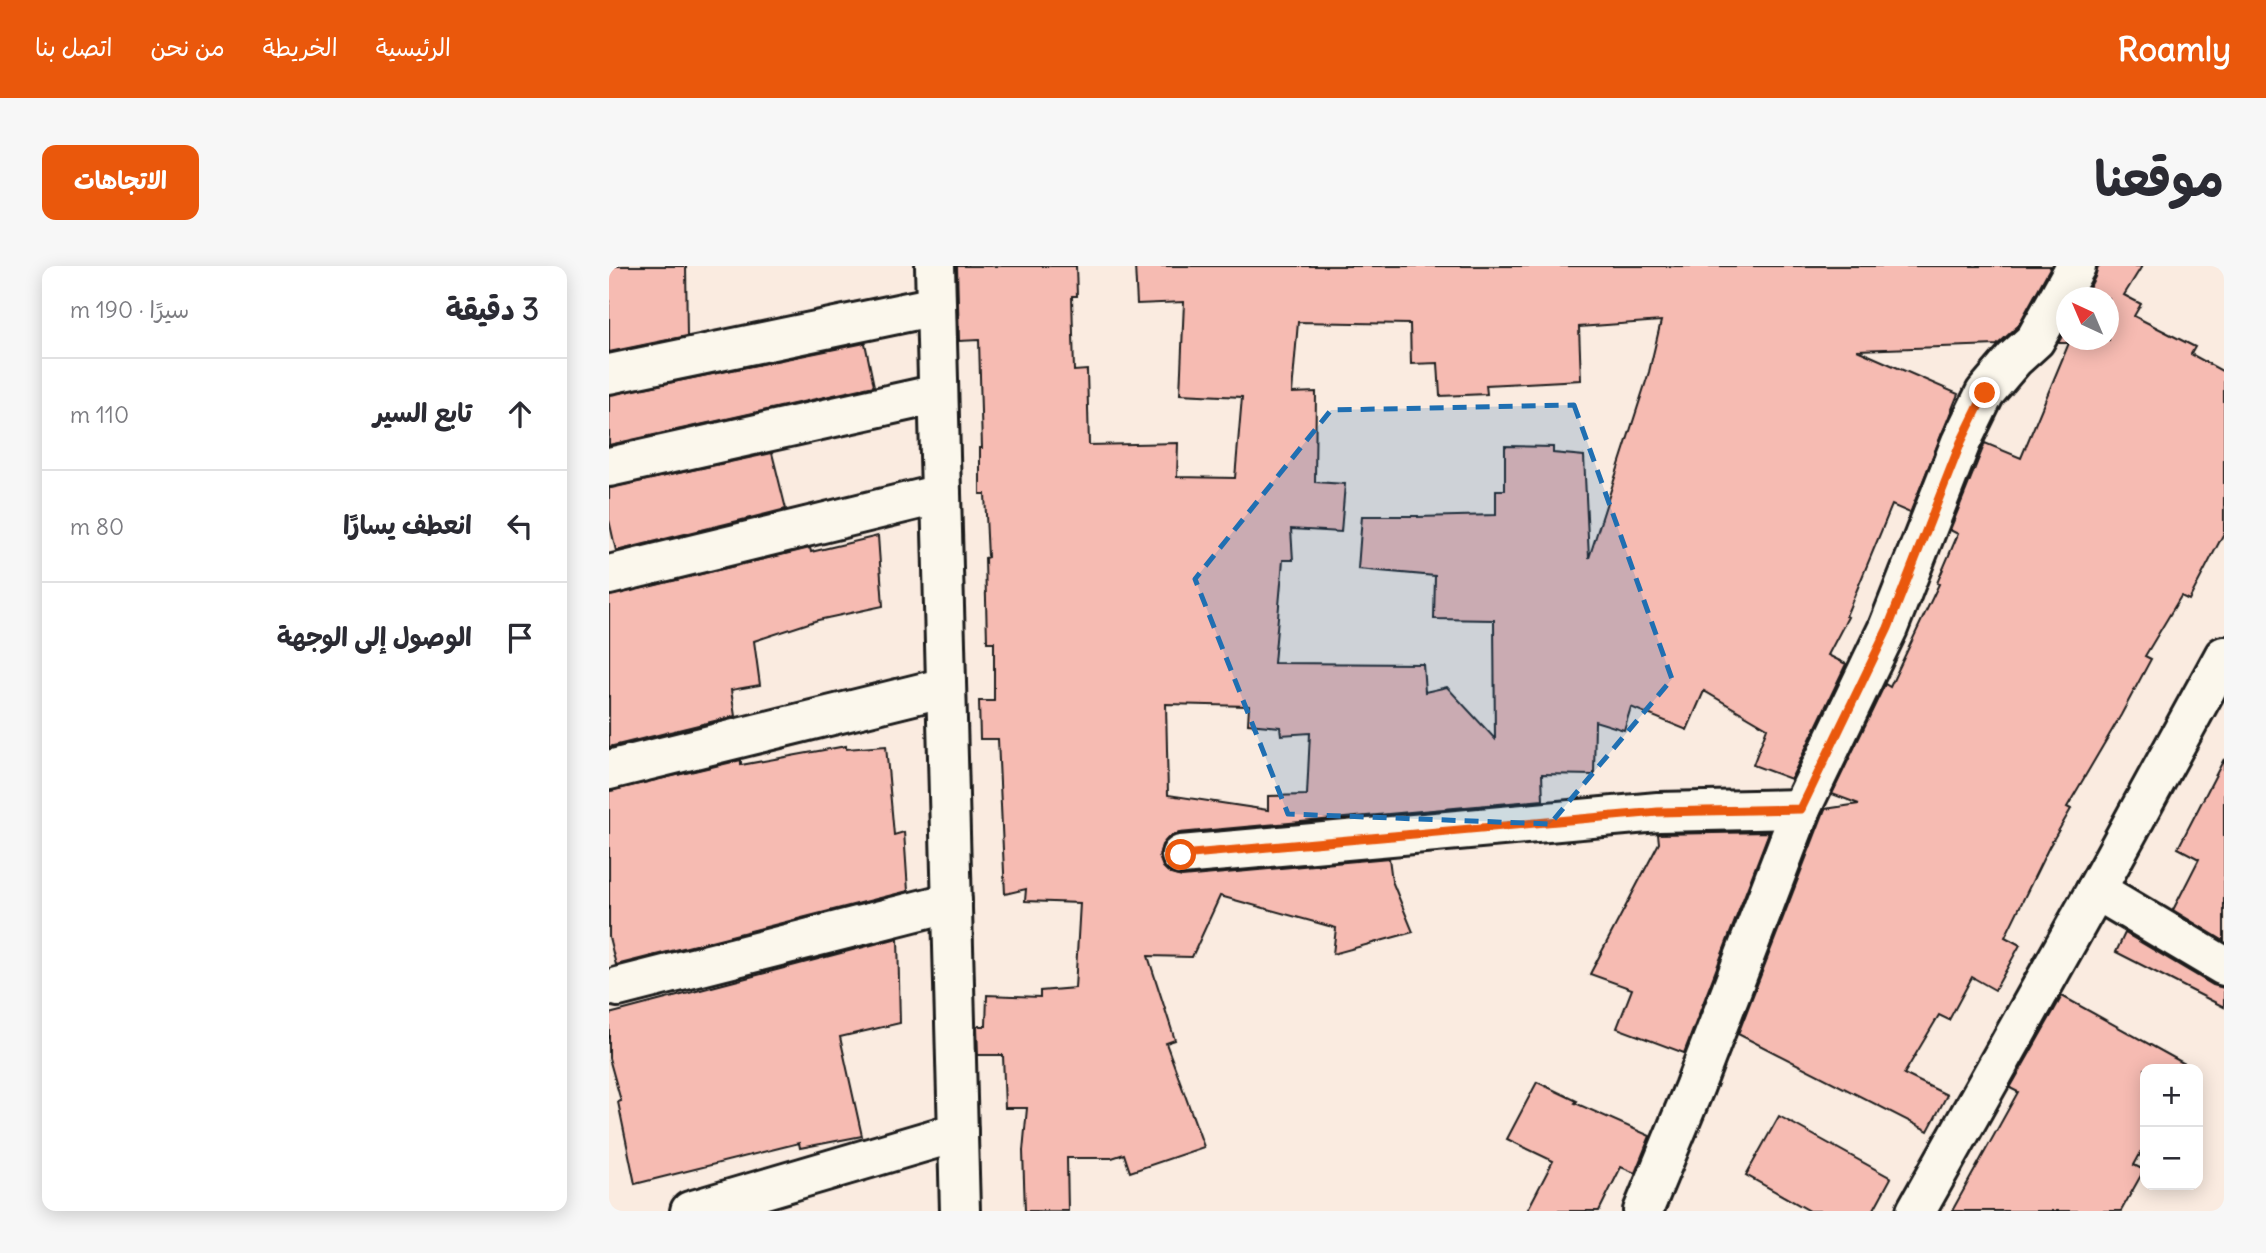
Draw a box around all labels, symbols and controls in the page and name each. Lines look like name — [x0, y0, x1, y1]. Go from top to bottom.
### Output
text: Roamly — [2118, 28, 2231, 70]
text: اتصل بنا — [35, 32, 113, 62]
text: من نحن — [151, 32, 225, 62]
text: الخريطة — [263, 32, 338, 62]
text: الرئيسية — [376, 32, 451, 62]
button: الاتجاهات — [42, 145, 199, 220]
text: موقعنا — [2094, 148, 2224, 209]
north arrow — [2056, 287, 2119, 350]
text: 3 دقيقة — [446, 290, 539, 328]
text: سيرًا · 190 m — [70, 295, 189, 324]
route end — [1969, 377, 2000, 408]
icon: ahead — [501, 395, 539, 433]
text: تابع السير — [373, 396, 472, 429]
text: 110 m — [70, 400, 129, 429]
icon: left — [501, 507, 539, 545]
text: انعطف يسارًا — [343, 508, 472, 541]
text: 80 m — [70, 512, 124, 541]
icon: arrive — [501, 619, 539, 657]
text: الوصول إلى الوجهة — [277, 620, 472, 653]
route start — [1165, 839, 1196, 870]
map controls — [2140, 1064, 2203, 1190]
button: + — [2140, 1064, 2203, 1127]
button: − — [2140, 1127, 2203, 1190]

